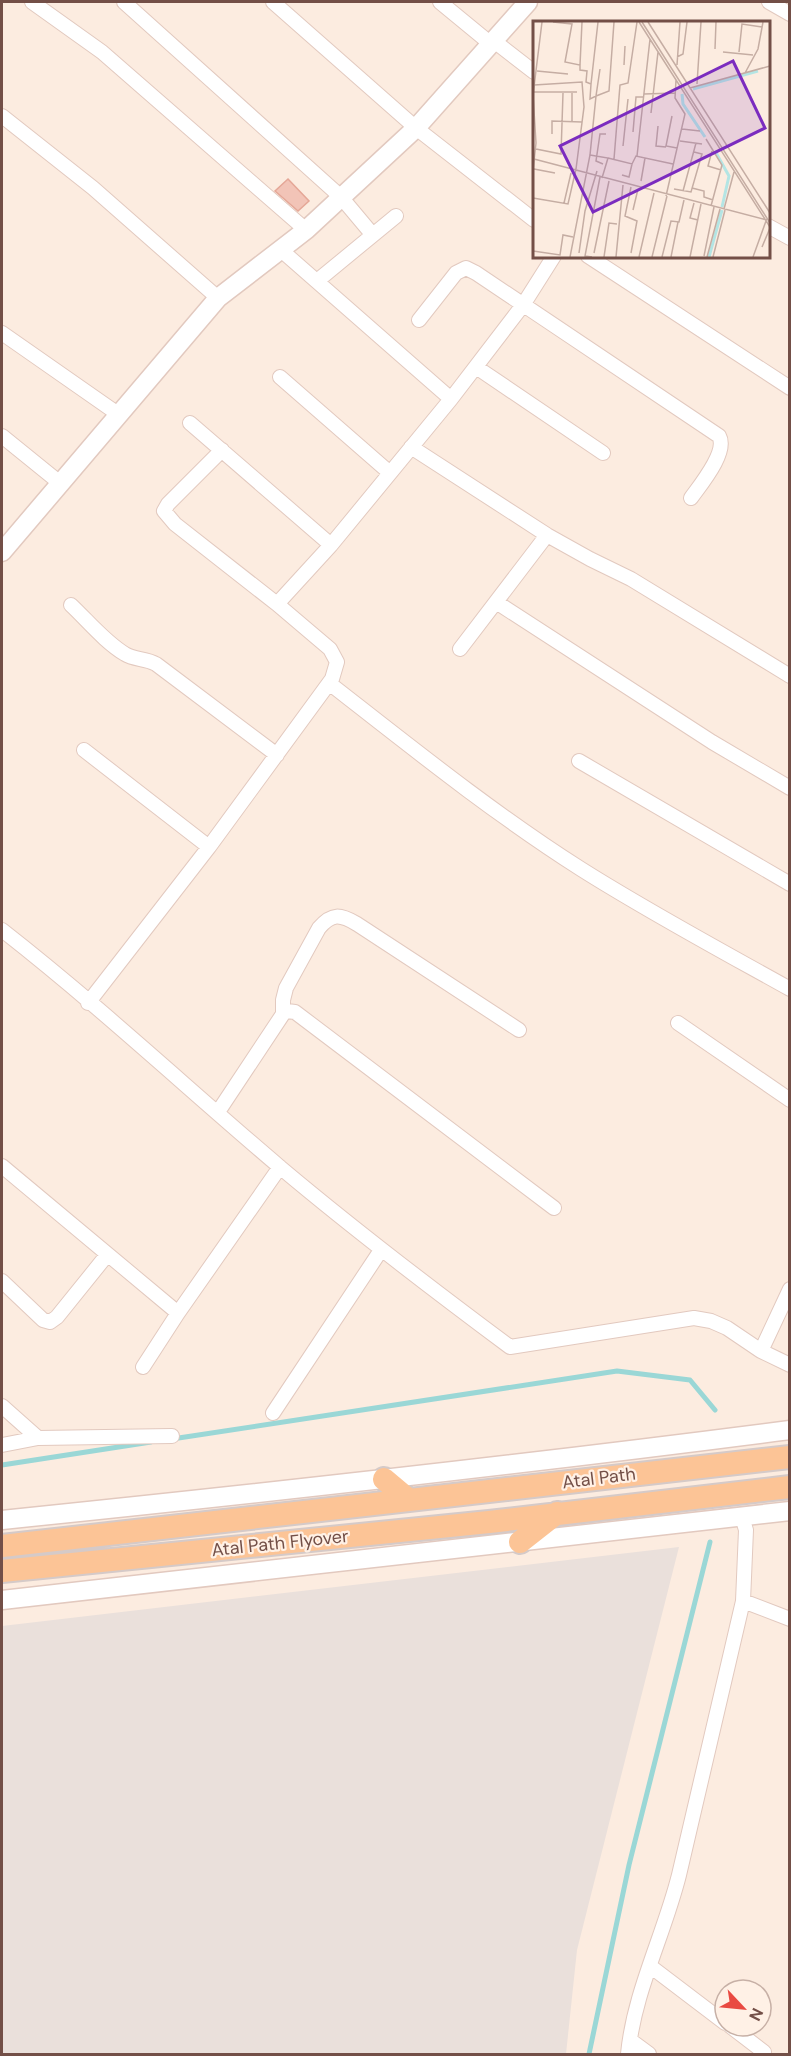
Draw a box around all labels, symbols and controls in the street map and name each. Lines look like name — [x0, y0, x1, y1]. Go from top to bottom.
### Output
inset map — [533, 21, 770, 258]
street label: Atal Path — [561, 1462, 637, 1494]
street label: Atal Path Flyover — [210, 1524, 350, 1562]
north arrow — [713, 1978, 773, 2038]
text: N — [744, 2005, 768, 2024]

